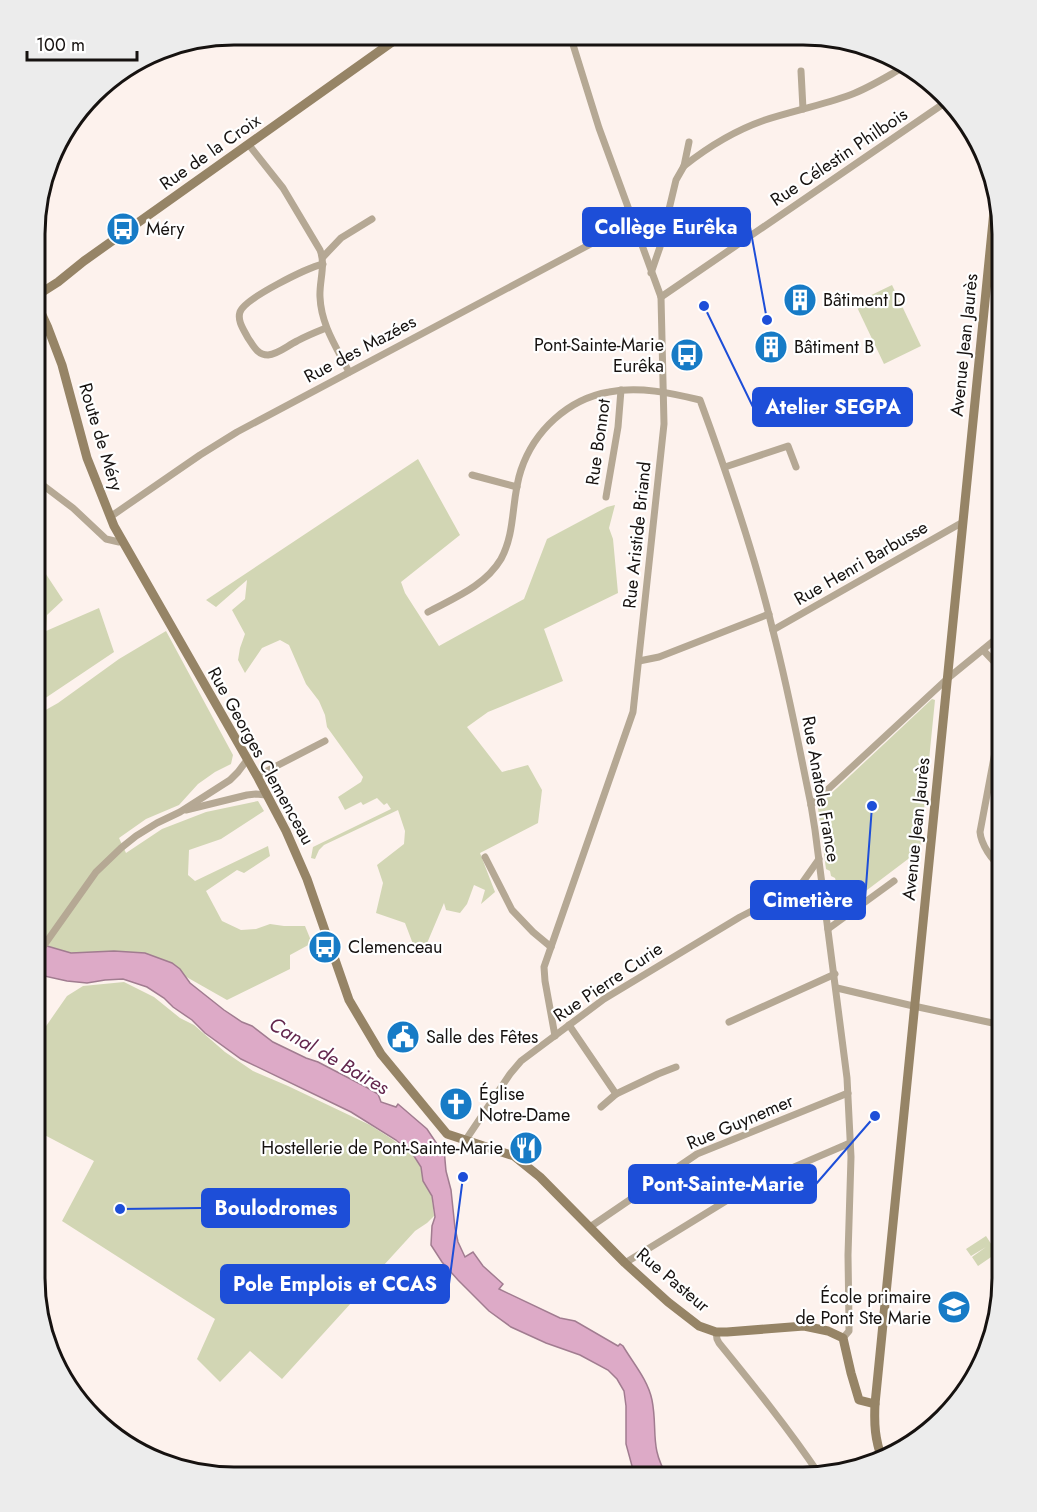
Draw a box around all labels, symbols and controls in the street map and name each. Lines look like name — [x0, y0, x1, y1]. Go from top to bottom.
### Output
scale bar — [27, 24, 136, 62]
text: 100 m — [36, 32, 85, 58]
street label: Rue Célestin Philbois — [765, 101, 913, 213]
street label: Rue de la Croix — [154, 107, 266, 196]
callout: Collège Eurêka — [583, 208, 750, 246]
bus stop icon: Méry — [105, 211, 141, 247]
text: Collège Eurêka — [595, 213, 738, 242]
place label: Méry — [146, 216, 185, 242]
street label: Avenue Jean Jaurès — [944, 272, 984, 418]
building icon: Bâtiment D — [782, 282, 818, 318]
place label: Bâtiment D — [823, 287, 906, 313]
street label: Rue des Mazées — [299, 309, 421, 389]
building icon: Bâtiment B — [753, 329, 789, 365]
place label: Pont-Sainte-Marie Eurêka — [534, 332, 664, 379]
place label: Bâtiment B — [794, 334, 874, 360]
bus stop icon: Pont-Sainte-Marie Eurêka — [669, 337, 705, 373]
street label: Route de Méry — [72, 380, 130, 494]
callout: Atelier SEGPA — [753, 388, 912, 426]
text: Atelier SEGPA — [764, 393, 901, 422]
street label: Rue Bonnot — [579, 396, 617, 487]
street label: Rue Aristide Briand — [616, 460, 658, 610]
street label: Rue Henri Barbusse — [789, 514, 933, 612]
street label: Rue Georges Clemenceau — [201, 662, 321, 850]
street label: Rue Anatole France — [795, 714, 847, 864]
street label: Avenue Jean Jaurès — [896, 756, 936, 902]
callout: Cimetière — [751, 881, 865, 919]
text: Cimetière — [763, 886, 853, 915]
bus stop icon: Clemenceau — [307, 929, 343, 965]
place label: Clemenceau — [348, 934, 442, 960]
street label: Rue Pierre Curie — [548, 936, 668, 1028]
water label: Canal de Baires — [264, 1010, 395, 1102]
public building icon: Salle des Fêtes — [385, 1019, 421, 1055]
place label: Salle des Fêtes — [426, 1024, 538, 1050]
place label: Église Notre-Dame — [479, 1081, 570, 1128]
church icon: Église Notre-Dame — [438, 1086, 474, 1122]
street label: Rue Guynemer — [683, 1087, 798, 1156]
restaurant icon: Hostellerie de Pont-Sainte-Marie — [508, 1130, 544, 1166]
place label: Hostellerie de Pont-Sainte-Marie — [261, 1135, 503, 1161]
callout: Pont-Sainte-Marie — [629, 1165, 816, 1203]
text: Pont-Sainte-Marie — [642, 1170, 804, 1199]
callout: Boulodromes — [202, 1189, 349, 1227]
text: Boulodromes — [215, 1194, 337, 1223]
street label: Rue Pasteur — [631, 1242, 716, 1319]
callout: Pole Emplois et CCAS — [221, 1265, 449, 1303]
text: Pole Emplois et CCAS — [233, 1270, 437, 1299]
place label: École primaire de Pont Ste Marie — [796, 1284, 931, 1331]
school or university icon: École primaire de Pont Ste Marie — [936, 1289, 972, 1325]

